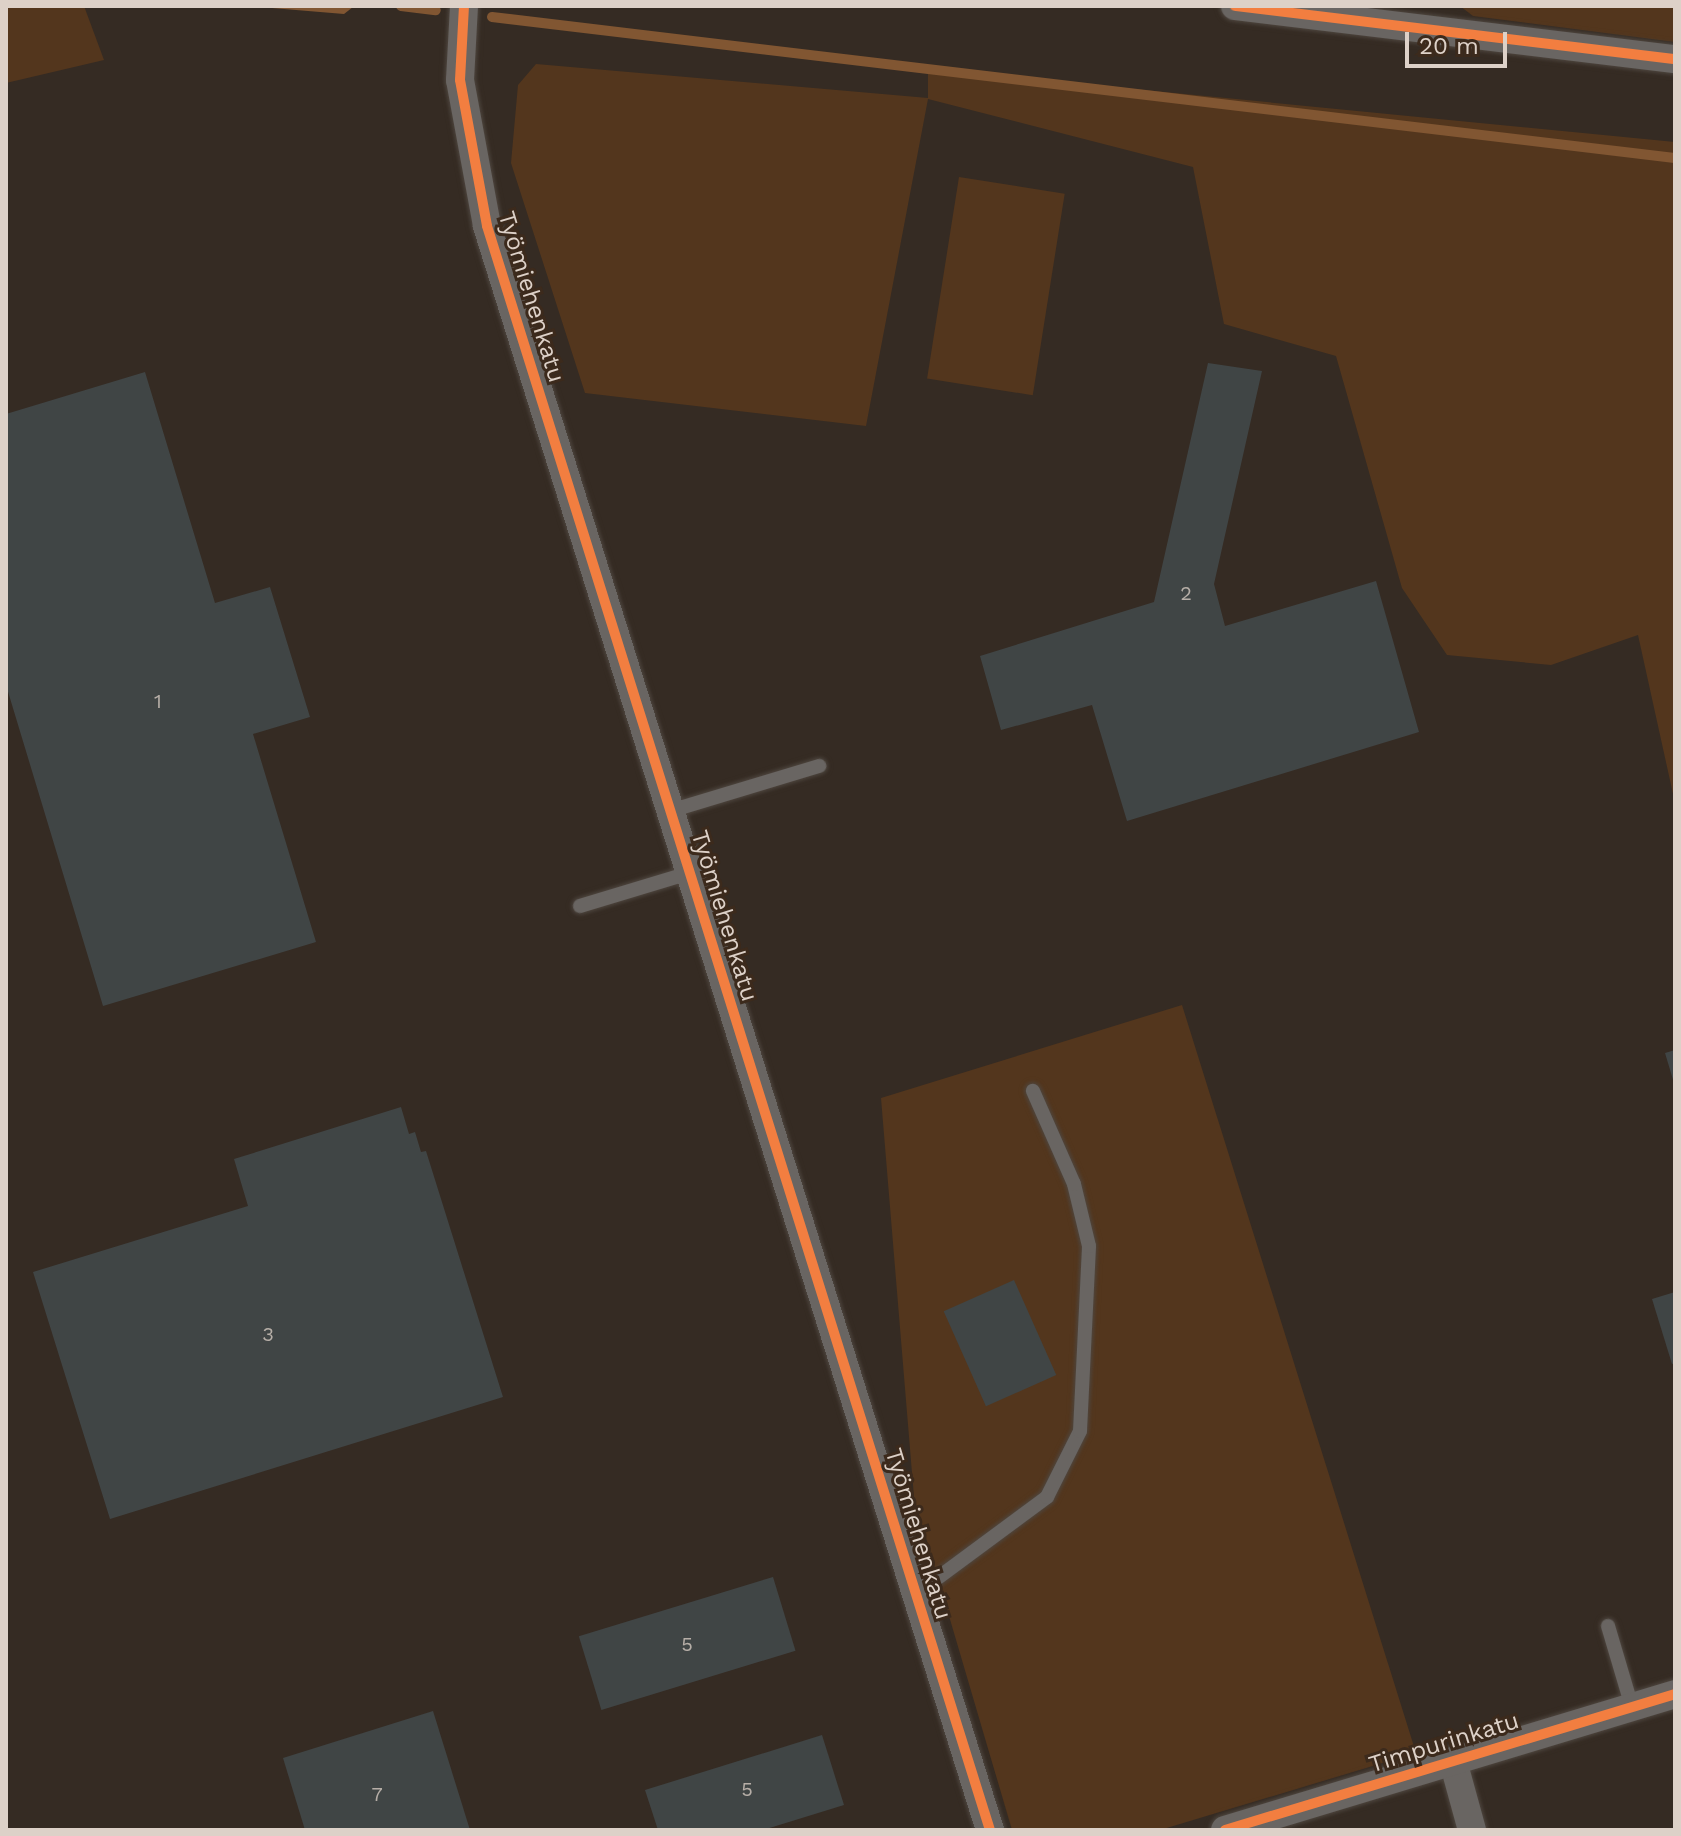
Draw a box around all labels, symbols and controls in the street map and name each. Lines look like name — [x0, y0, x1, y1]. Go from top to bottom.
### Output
scale bar — [1409, 16, 1511, 66]
text: 20 m — [1419, 32, 1479, 60]
street label: Työmiehenkatu — [491, 208, 571, 386]
house number: 2 — [1180, 581, 1192, 605]
house number: 1 — [154, 689, 162, 713]
street label: Työmiehenkatu — [684, 827, 764, 1005]
house number: 3 — [262, 1322, 274, 1346]
street label: Työmiehenkatu — [878, 1445, 958, 1623]
house number: 5 — [681, 1632, 693, 1656]
street label: Timpurinkatu — [1365, 1706, 1523, 1780]
house number: 5 — [741, 1777, 753, 1801]
house number: 7 — [371, 1782, 383, 1806]

